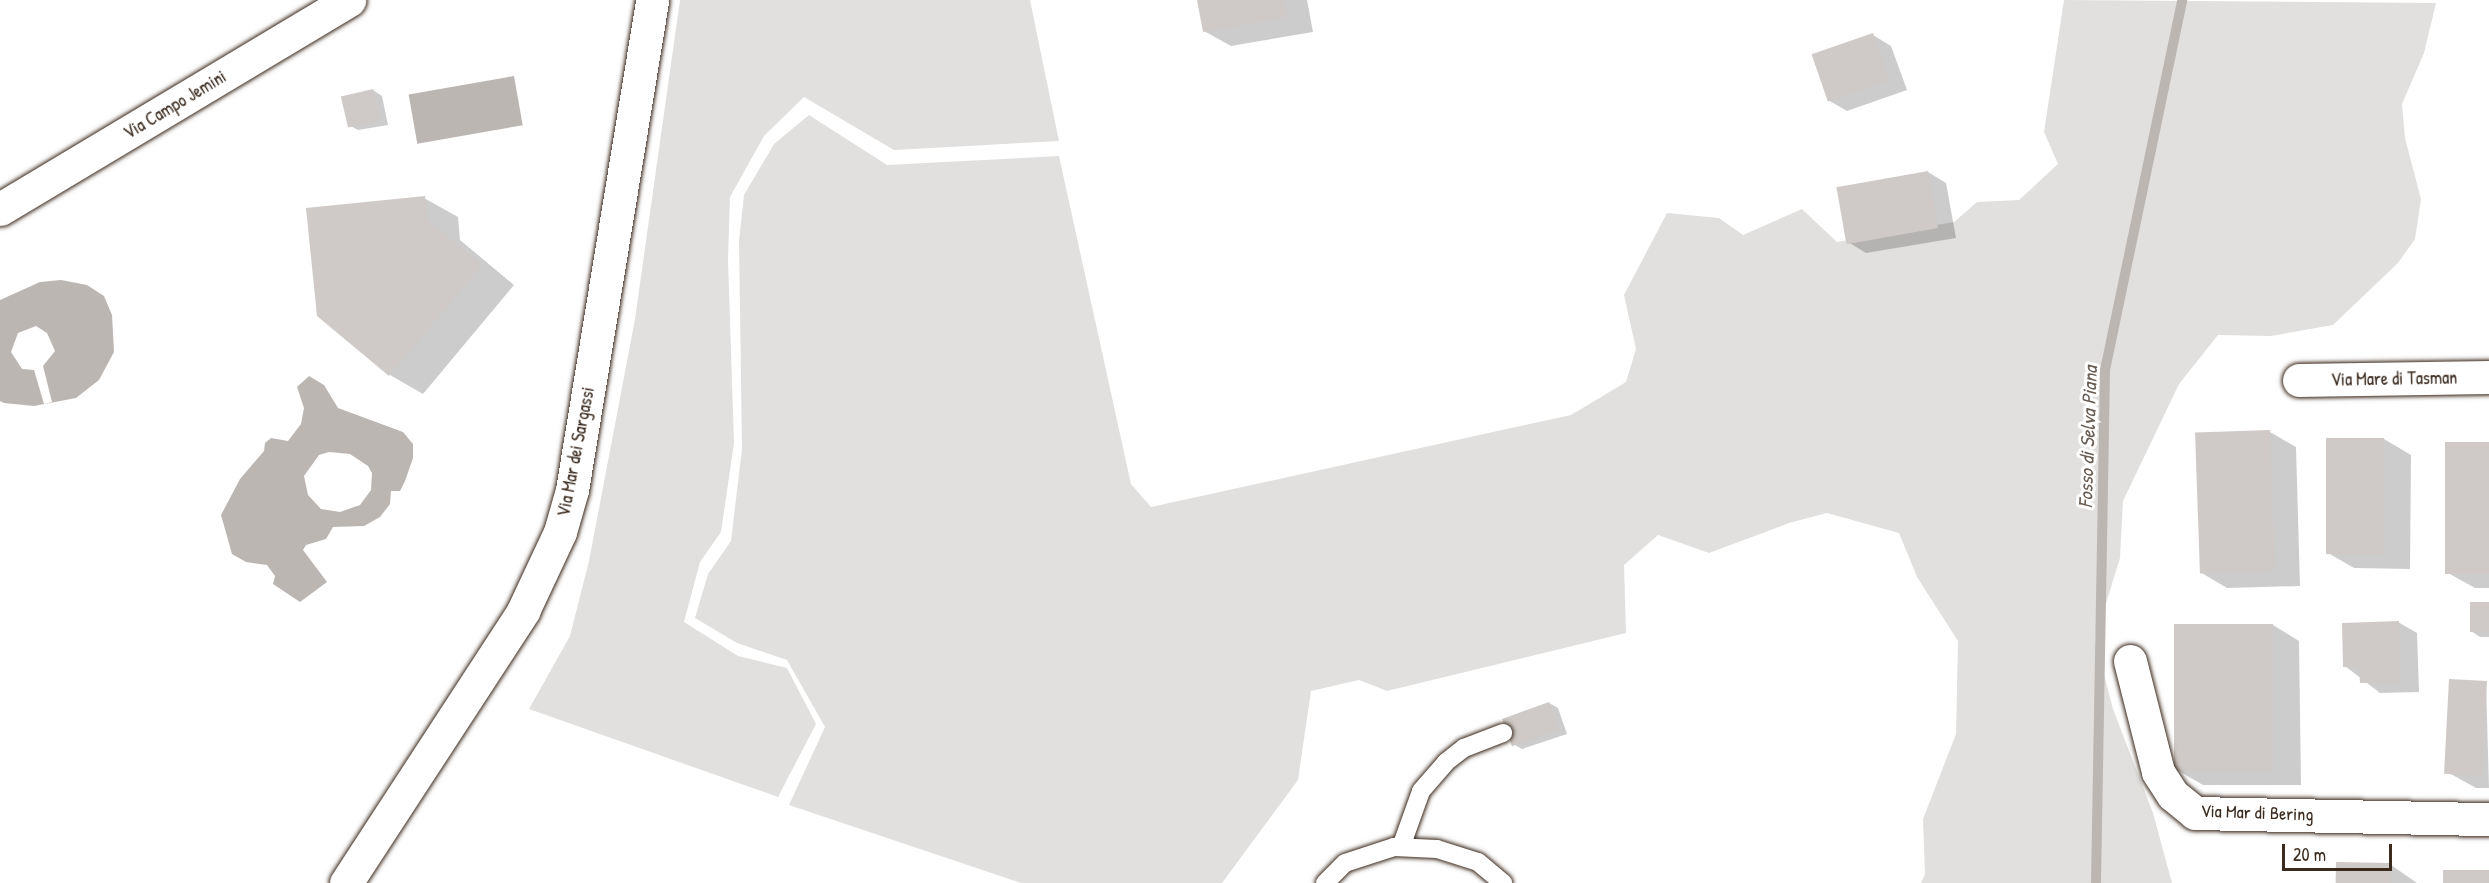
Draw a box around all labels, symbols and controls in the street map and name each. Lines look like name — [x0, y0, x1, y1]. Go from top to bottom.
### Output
street label: Via Campo Jemini — [120, 66, 230, 144]
water label: Fosso di Selva Piana — [2073, 366, 2101, 508]
street label: Via Mare di Tasman — [2331, 367, 2457, 391]
street label: Via Mar dei Sargassi — [553, 385, 599, 519]
street label: Via Mar di Bering — [2200, 800, 2314, 826]
scale bar — [2285, 832, 2394, 870]
text: 20 m — [2293, 842, 2326, 867]

